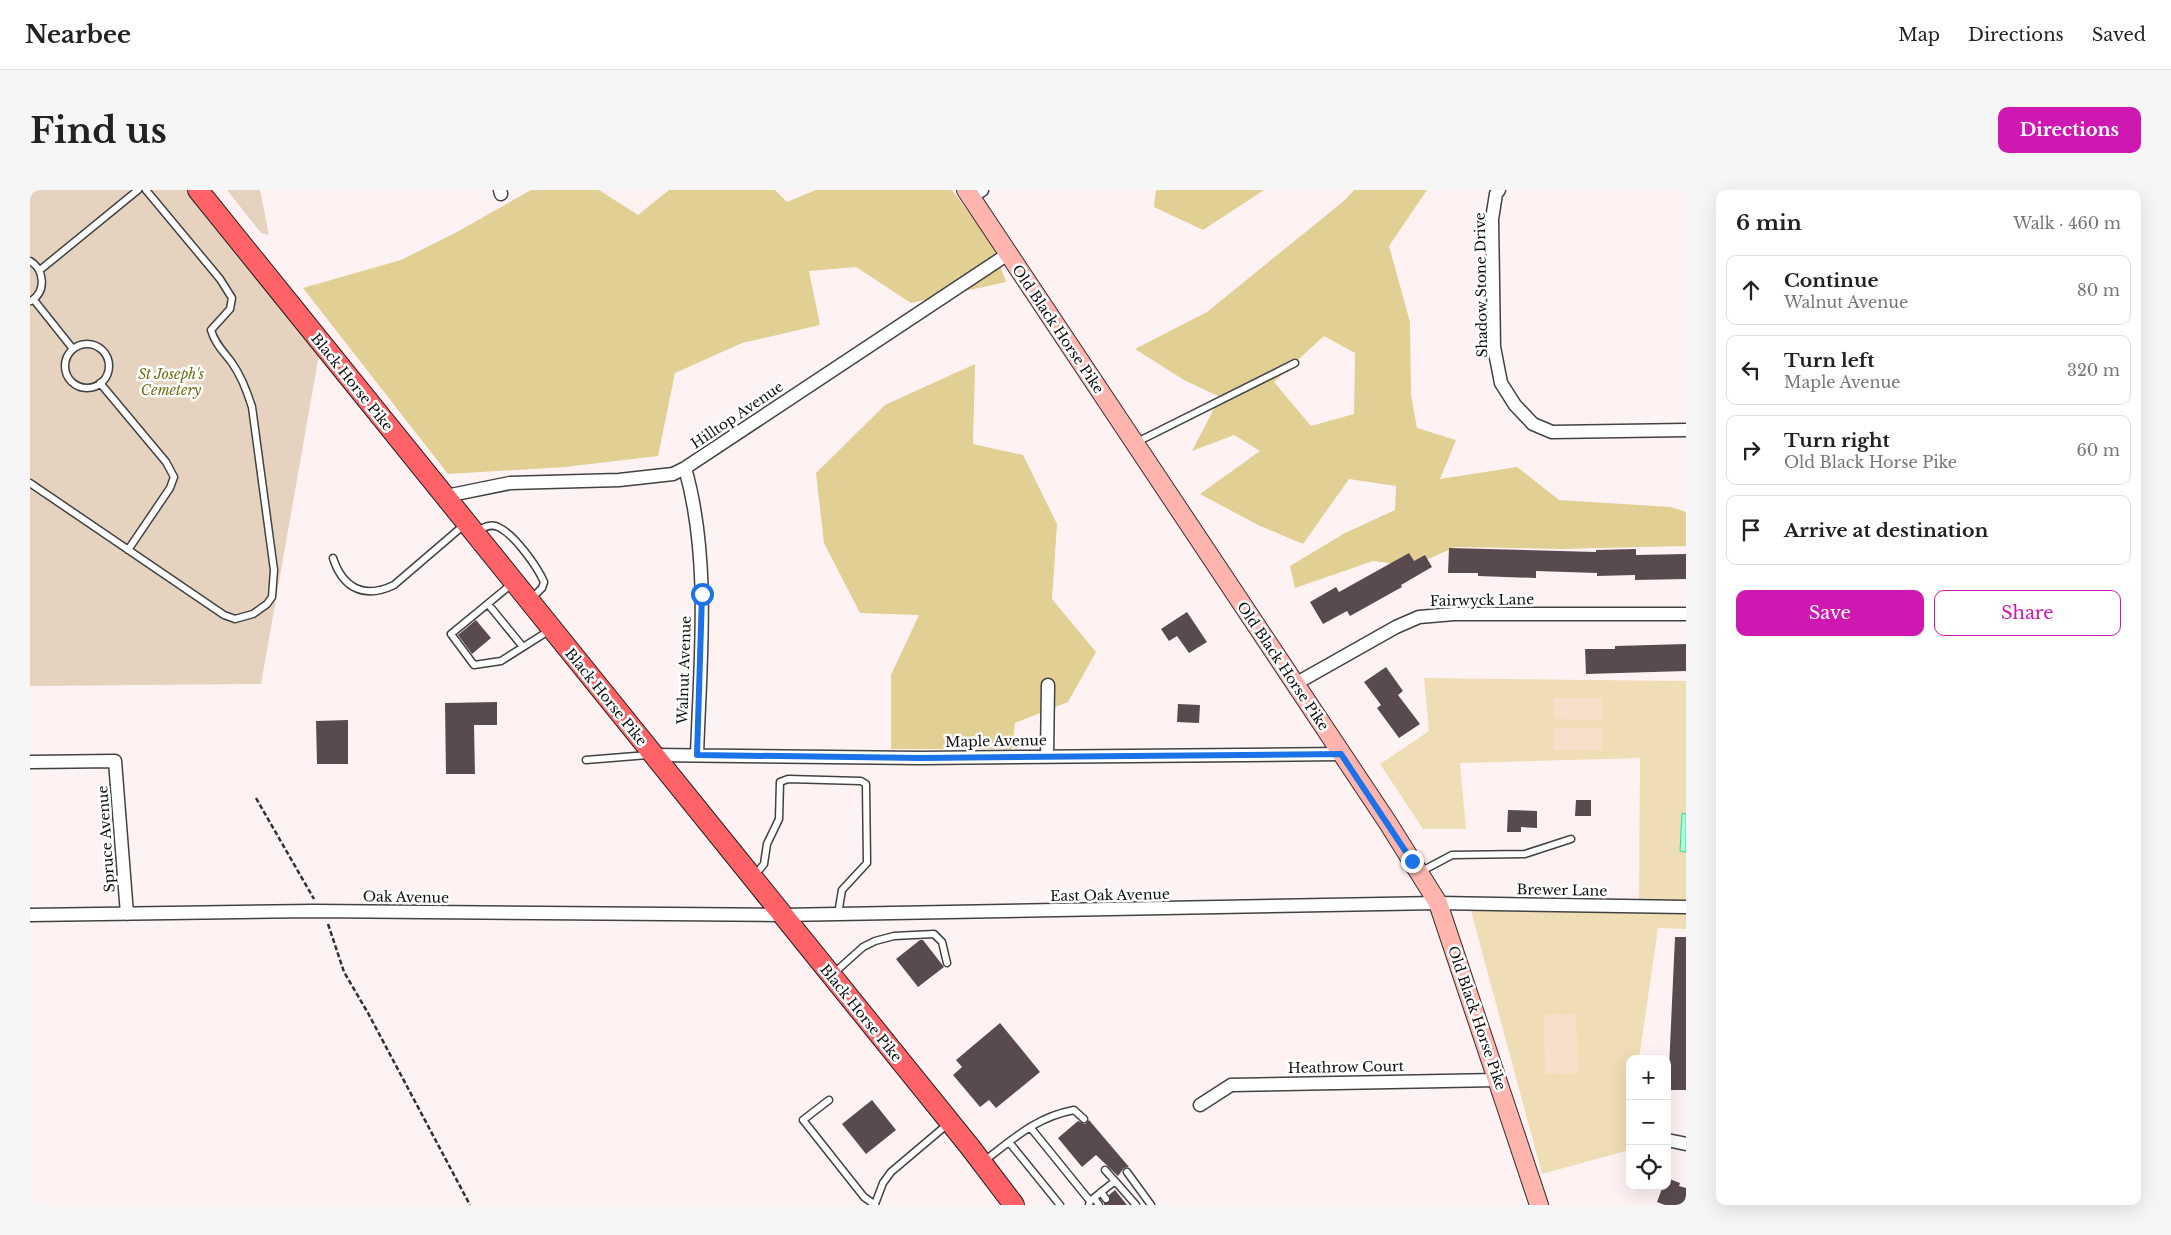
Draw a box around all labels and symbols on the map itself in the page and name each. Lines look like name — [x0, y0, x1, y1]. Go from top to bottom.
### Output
street label: Shadow Stone Drive — [1471, 212, 1491, 358]
street label: Old Black Horse Pike — [1008, 261, 1108, 397]
street label: Black Horse Pike — [307, 330, 397, 434]
park label: St Joseph's Cemetery — [138, 365, 204, 399]
street label: Hilltop Avenue — [687, 377, 787, 453]
route start — [691, 583, 714, 606]
street label: Fairwyck Lane — [1430, 590, 1534, 610]
street label: Old Black Horse Pike — [1233, 598, 1333, 734]
street label: Walnut Avenue — [673, 615, 695, 726]
street label: Black Horse Pike — [561, 645, 651, 749]
street label: Maple Avenue — [945, 731, 1047, 751]
street label: Spruce Avenue — [93, 785, 119, 893]
route end — [1401, 850, 1424, 873]
street label: Brewer Lane — [1516, 880, 1608, 900]
street label: East Oak Avenue — [1050, 885, 1170, 905]
street label: Oak Avenue — [363, 887, 449, 907]
street label: Old Black Horse Pike — [1444, 943, 1510, 1093]
street label: Black Horse Pike — [816, 961, 906, 1065]
street label: Heathrow Court — [1288, 1057, 1405, 1077]

